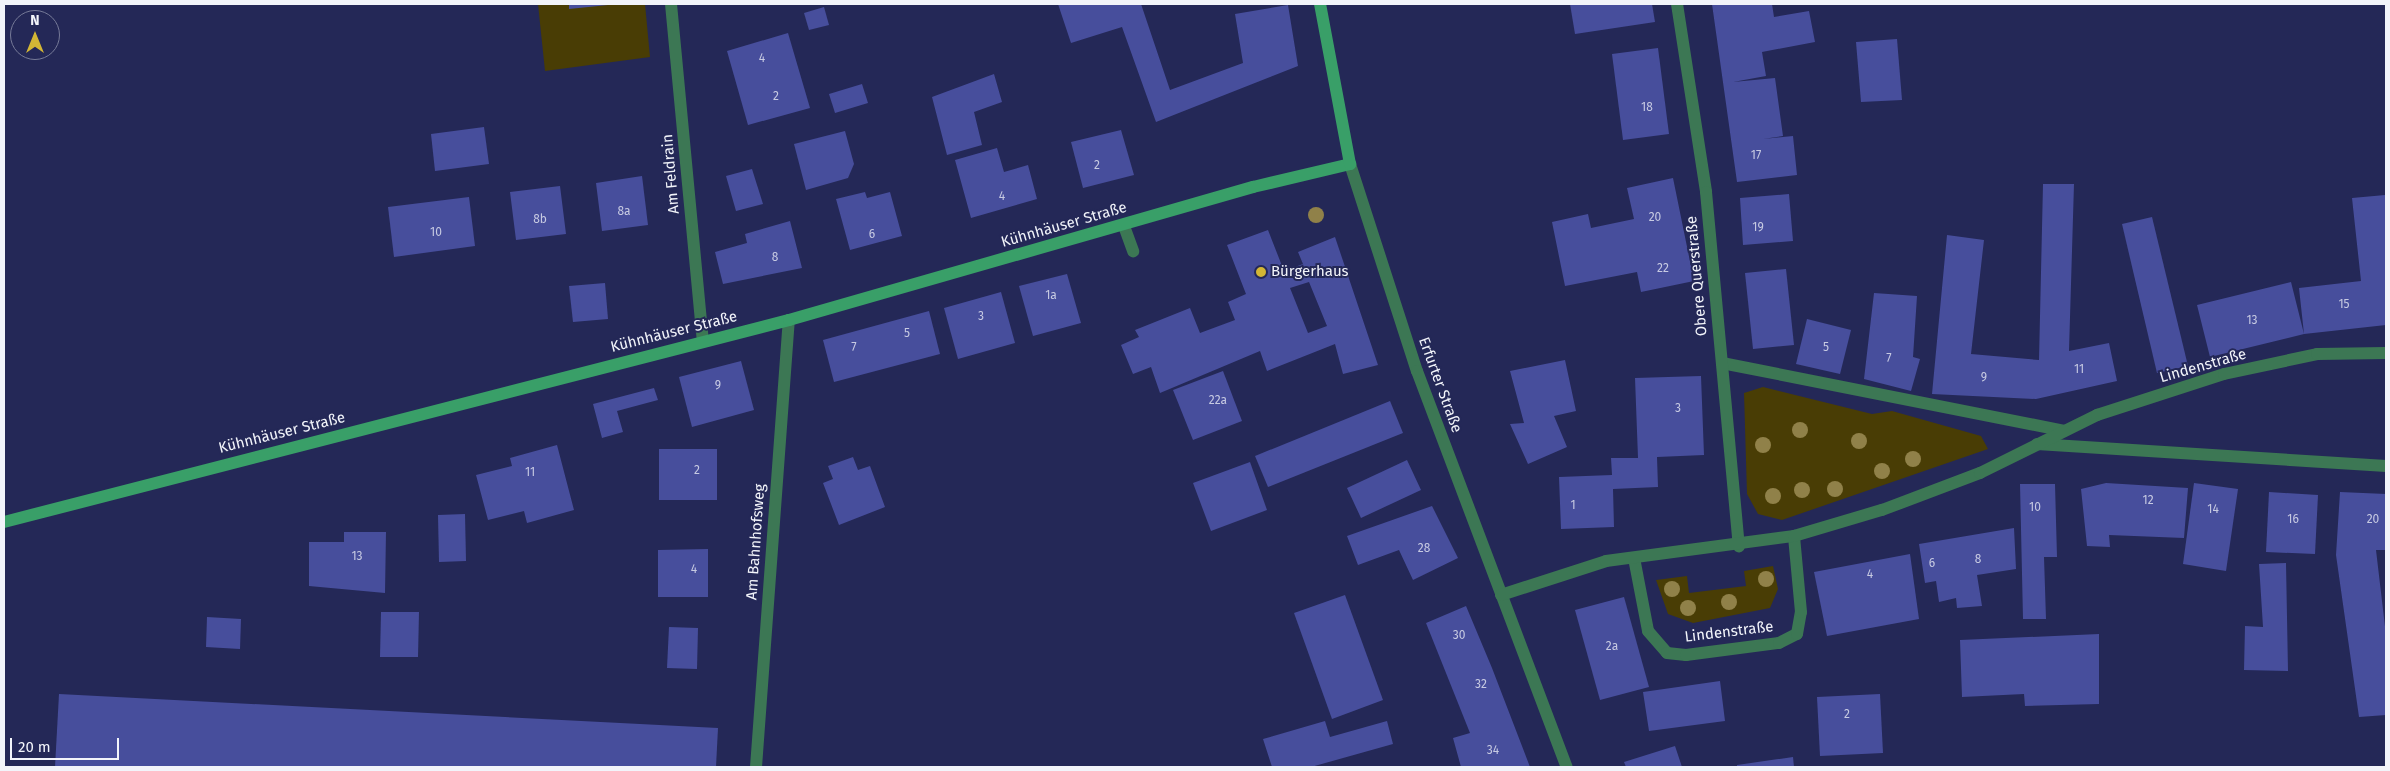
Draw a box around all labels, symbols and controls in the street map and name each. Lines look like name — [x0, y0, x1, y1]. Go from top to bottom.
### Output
north arrow — [10, 10, 60, 60]
text: N — [30, 12, 40, 29]
house number: 4 — [759, 52, 765, 66]
house number: 2 — [773, 90, 779, 104]
house number: 18 — [1641, 101, 1653, 115]
street label: Am Feldrain — [659, 133, 683, 215]
house number: 17 — [1751, 149, 1761, 163]
house number: 2 — [1094, 159, 1100, 173]
house number: 4 — [999, 190, 1005, 204]
street label: Kühnhäuser Straße — [999, 198, 1129, 252]
house number: 8a — [617, 205, 631, 219]
house number: 20 — [1649, 211, 1661, 225]
house number: 8b — [533, 213, 547, 227]
street label: Obere Querstraße — [1683, 215, 1711, 337]
house number: 19 — [1752, 221, 1764, 235]
house number: 10 — [430, 226, 442, 240]
house number: 6 — [869, 228, 875, 242]
house number: 8 — [772, 251, 778, 265]
house number: 22 — [1657, 262, 1669, 276]
place label: Bürgerhaus — [1271, 263, 1349, 281]
marker: Bürgerhaus — [1255, 266, 1267, 278]
house number: 1a — [1045, 289, 1057, 303]
house number: 15 — [2338, 298, 2350, 312]
street label: Kühnhäuser Straße — [609, 308, 739, 356]
house number: 3 — [978, 310, 984, 324]
house number: 13 — [2246, 314, 2258, 328]
house number: 5 — [904, 327, 910, 341]
street label: Erfurter Straße — [1414, 335, 1466, 435]
house number: 7 — [851, 341, 857, 355]
house number: 5 — [1823, 341, 1829, 355]
street label: Lindenstraße — [2158, 345, 2248, 387]
house number: 7 — [1886, 352, 1892, 366]
house number: 11 — [2074, 363, 2084, 377]
house number: 9 — [1981, 371, 1987, 385]
house number: 9 — [715, 379, 721, 393]
house number: 22a — [1209, 394, 1227, 408]
house number: 3 — [1675, 402, 1681, 416]
street label: Kühnhäuser Straße — [217, 409, 347, 457]
house number: 2 — [694, 464, 700, 478]
house number: 11 — [525, 466, 535, 480]
street label: Am Bahnhofsweg — [743, 483, 769, 601]
house number: 12 — [2142, 494, 2154, 508]
house number: 1 — [1570, 499, 1576, 513]
house number: 10 — [2029, 501, 2041, 515]
house number: 14 — [2207, 503, 2219, 517]
house number: 16 — [2287, 513, 2299, 527]
house number: 20 — [2367, 513, 2379, 527]
house number: 28 — [1418, 542, 1430, 556]
house number: 13 — [351, 550, 363, 564]
house number: 8 — [1975, 553, 1981, 567]
house number: 6 — [1929, 557, 1935, 571]
house number: 4 — [691, 563, 697, 577]
house number: 4 — [1867, 568, 1873, 582]
street label: Lindenstraße — [1684, 618, 1774, 646]
house number: 30 — [1453, 629, 1465, 643]
house number: 2a — [1606, 640, 1618, 654]
house number: 32 — [1475, 678, 1487, 692]
house number: 2 — [1844, 708, 1850, 722]
scale bar — [12, 728, 121, 760]
text: 20 m — [18, 738, 51, 756]
house number: 34 — [1487, 744, 1499, 758]

